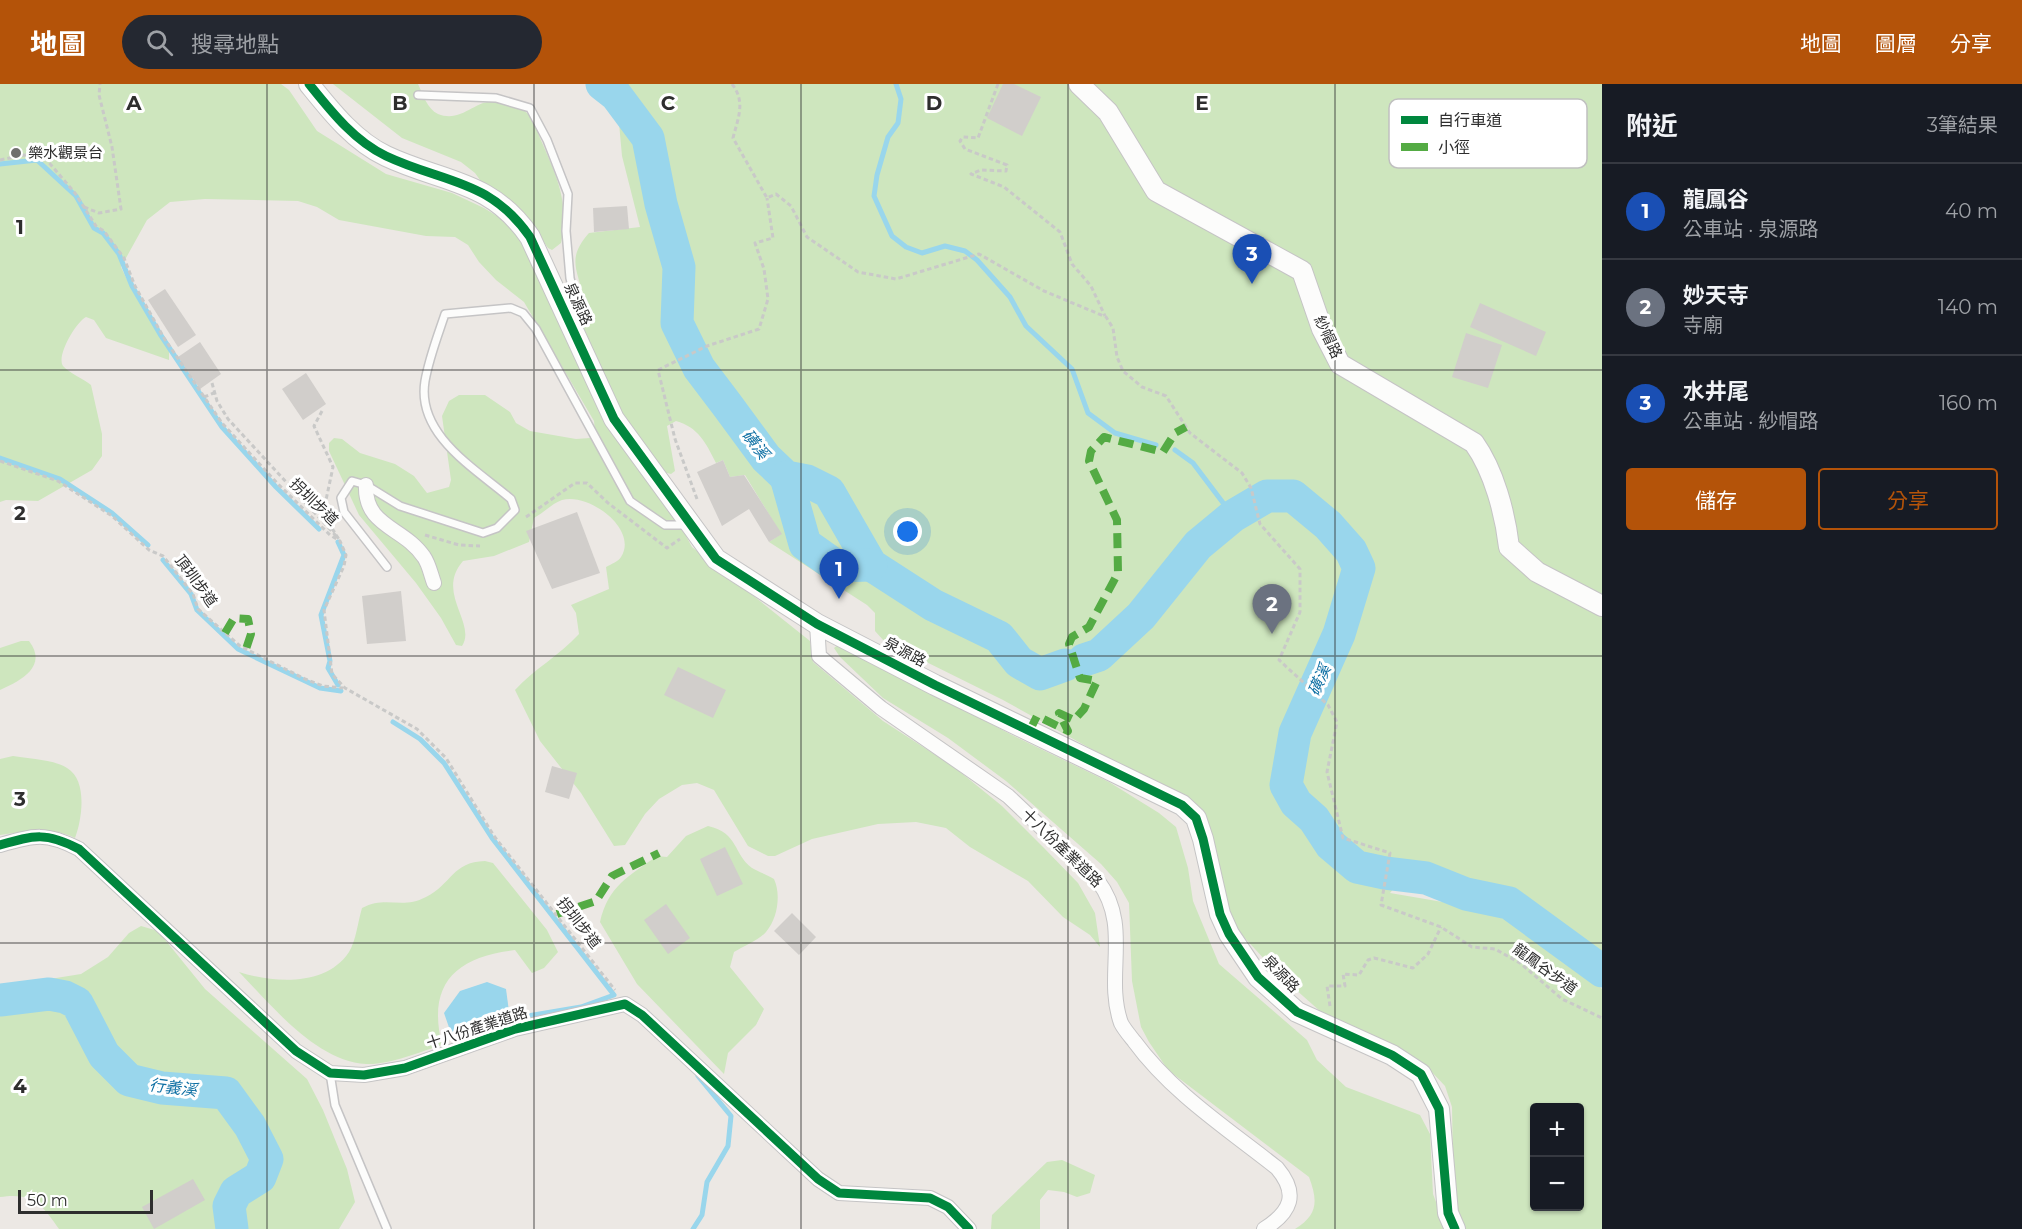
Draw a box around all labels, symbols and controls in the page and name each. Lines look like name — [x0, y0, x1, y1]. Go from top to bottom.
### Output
search box — [122, 15, 542, 69]
icon: search — [143, 26, 176, 59]
text: 地圖 — [30, 27, 86, 61]
text: 搜尋地點 — [191, 31, 279, 58]
text: 地圖 — [1800, 31, 1842, 56]
text: 圖層 — [1875, 31, 1917, 56]
text: 分享 — [1950, 31, 1992, 56]
text: A — [125, 91, 142, 115]
text: B — [392, 91, 408, 115]
text: C — [661, 91, 676, 115]
text: D — [926, 91, 942, 115]
text: E — [1195, 91, 1209, 115]
legend — [1389, 99, 1587, 168]
text: 附近 — [1626, 110, 1678, 142]
text: 自行車道 — [1438, 111, 1502, 130]
text: 3筆結果 — [1927, 113, 1998, 137]
text: 小徑 — [1438, 138, 1470, 157]
place label: 樂水觀景台 — [28, 143, 103, 162]
marker: 樂水觀景台 — [9, 146, 23, 160]
text: 龍鳳谷 — [1683, 186, 1749, 213]
text: 1 — [1642, 199, 1649, 223]
text: 40 m — [1945, 199, 1998, 223]
text: 1 — [16, 215, 24, 239]
text: 公車站 · 泉源路 — [1683, 217, 1819, 241]
pin: 3 — [1232, 234, 1272, 284]
street label: 泉源路 — [560, 279, 597, 328]
text: 妙天寺 — [1683, 282, 1749, 309]
text: 2 — [1640, 295, 1651, 319]
text: 140 m — [1938, 295, 1998, 319]
street label: 紗帽路 — [1310, 312, 1347, 361]
text: 寺廟 — [1683, 313, 1723, 337]
text: 水井尾 — [1683, 378, 1749, 405]
text: 3 — [1640, 391, 1651, 415]
text: 160 m — [1939, 391, 1998, 415]
text: 公車站 · 紗帽路 — [1683, 409, 1819, 433]
water label: 磺溪 — [738, 426, 774, 464]
button: 儲存 — [1626, 468, 1806, 530]
button: 分享 — [1818, 468, 1998, 530]
street label: 拐圳步道 — [286, 474, 343, 529]
text: 2 — [14, 501, 26, 525]
your location — [893, 517, 922, 546]
pin: 1 — [820, 550, 858, 599]
street label: 頂圳步道 — [171, 551, 222, 611]
pin: 2 — [1252, 584, 1292, 634]
street label: 泉源路 — [881, 633, 930, 671]
water label: 磺溪 — [1304, 660, 1335, 699]
text: 3 — [13, 787, 26, 811]
street label: 十八份產業道路 — [1018, 804, 1107, 891]
street label: 拐圳步道 — [553, 893, 605, 952]
street label: 龍鳳谷步道 — [1509, 939, 1581, 998]
street label: 泉源路 — [1259, 951, 1304, 996]
street label: 十八份產業道路 — [424, 1002, 530, 1053]
text: 4 — [13, 1074, 27, 1098]
water label: 行義溪 — [148, 1075, 200, 1100]
map controls — [1530, 1103, 1584, 1211]
button: + — [1530, 1103, 1584, 1157]
button: − — [1530, 1157, 1584, 1211]
scale bar — [18, 1187, 153, 1214]
text: 50 m — [27, 1191, 68, 1210]

